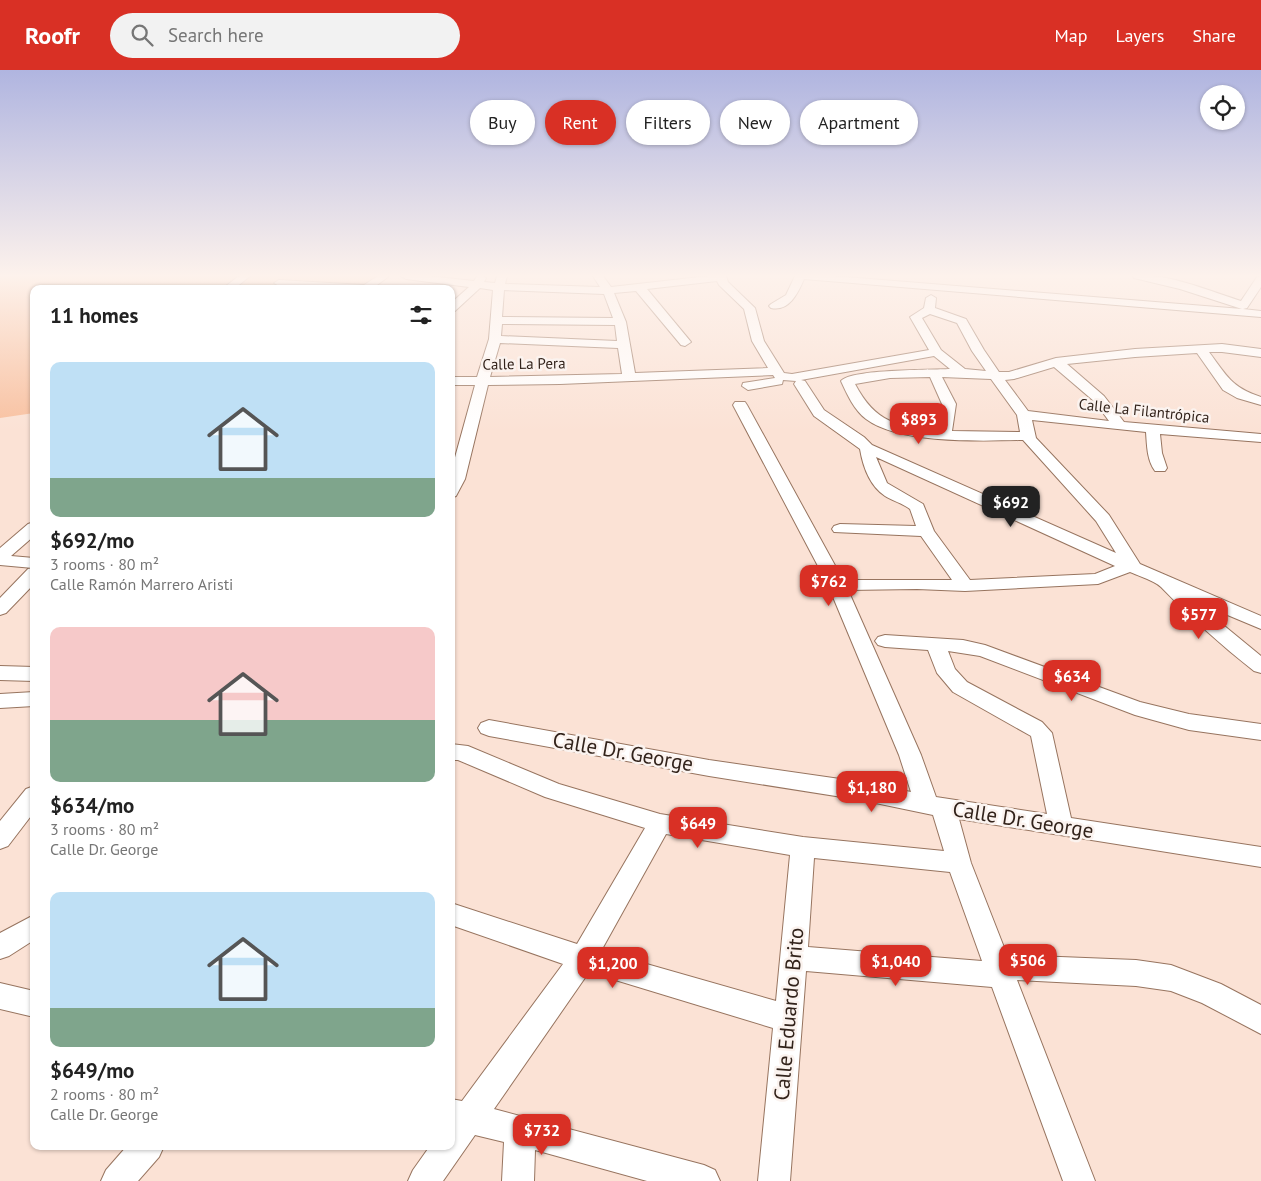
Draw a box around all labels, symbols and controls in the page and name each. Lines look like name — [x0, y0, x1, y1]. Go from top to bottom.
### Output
search box — [110, 13, 460, 58]
text: Roofr — [25, 20, 80, 51]
icon: search — [128, 21, 156, 49]
text: Search here — [168, 23, 264, 47]
text: Map — [1055, 24, 1087, 47]
text: Layers — [1115, 24, 1164, 47]
text: Share — [1192, 24, 1236, 47]
map controls — [1200, 85, 1245, 130]
button: locate — [1200, 85, 1245, 130]
chip: Buy — [470, 100, 535, 145]
chip: Rent — [545, 100, 616, 145]
chip: Filters — [626, 100, 710, 145]
chip: New — [720, 100, 790, 145]
chip: Apartment — [800, 100, 918, 145]
icon: filters — [407, 301, 435, 329]
text: 11 homes — [50, 302, 138, 329]
street label: Calle La Pera — [482, 353, 566, 374]
icon: home — [198, 394, 288, 484]
street label: Calle La Filantrópica — [1078, 394, 1210, 427]
pin: $893 — [889, 402, 949, 445]
text: $893 — [901, 409, 937, 429]
pin: $692 — [981, 486, 1041, 528]
text: $692 — [993, 492, 1029, 512]
text: $692/mo — [50, 527, 134, 554]
text: 3 rooms · 80 m² — [50, 554, 159, 574]
pin: $762 — [799, 564, 859, 607]
text: $762 — [811, 571, 847, 591]
text: Calle Ramón Marrero Aristi — [50, 574, 233, 594]
pin: $577 — [1169, 598, 1229, 640]
text: $577 — [1181, 604, 1217, 624]
icon: home — [198, 659, 288, 749]
pin: $634 — [1042, 660, 1102, 702]
text: $634 — [1054, 666, 1090, 686]
street label: Calle Dr. George — [551, 726, 695, 777]
pin: $1,180 — [831, 770, 913, 813]
text: $1,180 — [847, 777, 897, 797]
text: $634/mo — [50, 792, 134, 819]
street label: Calle Dr. George — [951, 795, 1095, 844]
pin: $649 — [668, 806, 728, 849]
text: $649 — [680, 813, 716, 833]
text: 3 rooms · 80 m² — [50, 819, 159, 839]
text: Calle Dr. George — [50, 839, 158, 859]
icon: home — [198, 924, 288, 1014]
street label: Calle Eduardo Brito — [767, 926, 810, 1101]
pin: $1,040 — [855, 944, 937, 987]
pin: $506 — [998, 944, 1058, 986]
pin: $1,200 — [572, 946, 654, 989]
text: $506 — [1010, 950, 1046, 970]
text: $1,040 — [871, 951, 921, 971]
text: $1,200 — [588, 953, 638, 973]
text: $649/mo — [50, 1057, 134, 1084]
text: 2 rooms · 80 m² — [50, 1084, 159, 1104]
text: Calle Dr. George — [50, 1104, 158, 1124]
pin: $732 — [512, 1114, 572, 1156]
text: $732 — [524, 1120, 560, 1140]

